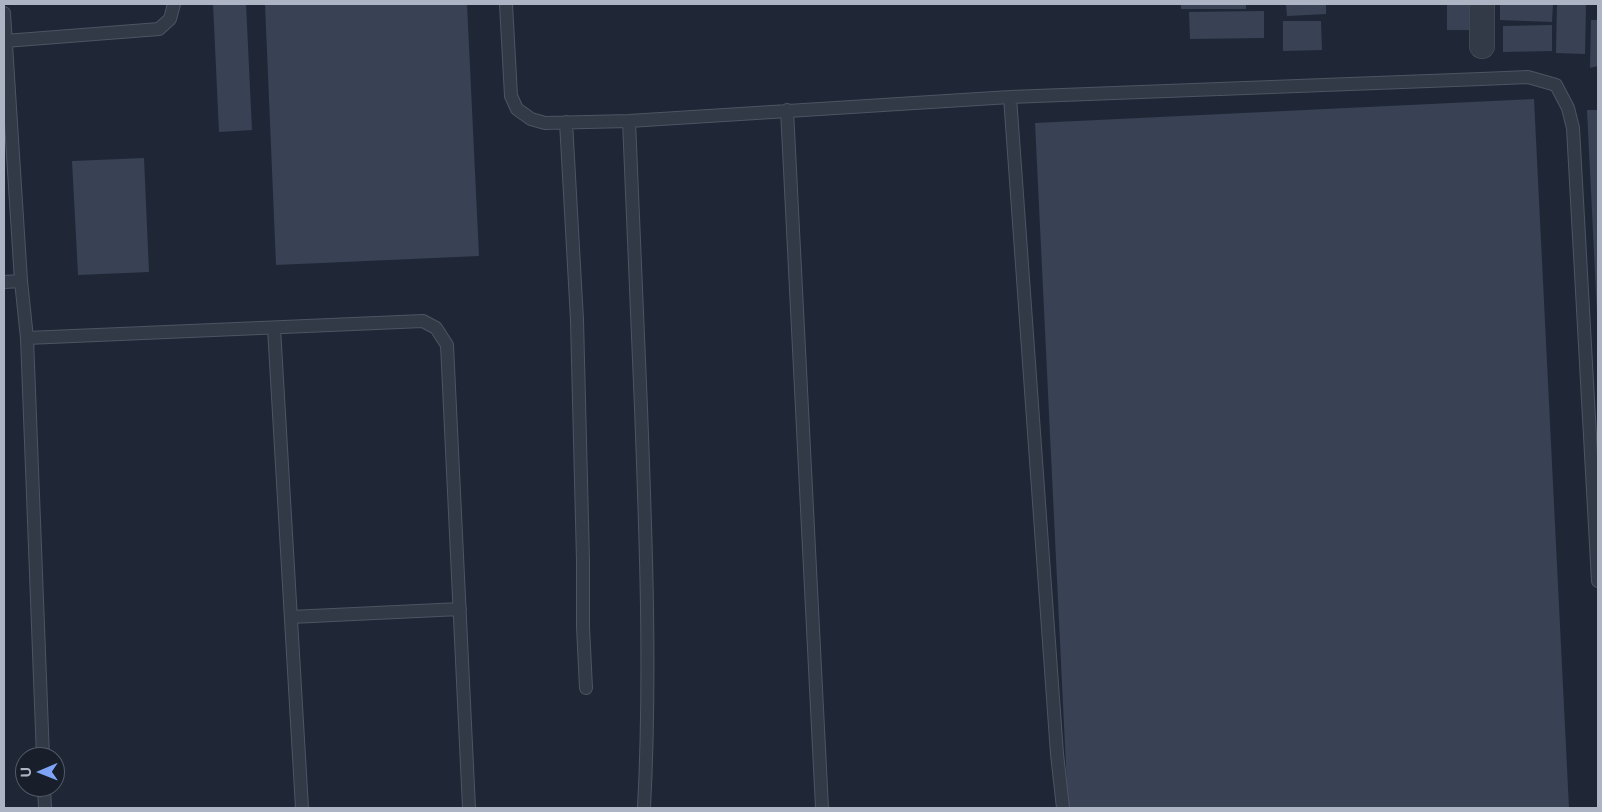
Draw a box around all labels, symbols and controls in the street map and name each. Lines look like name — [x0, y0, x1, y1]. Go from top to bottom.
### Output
north arrow — [15, 747, 65, 797]
text: U — [17, 767, 34, 778]

